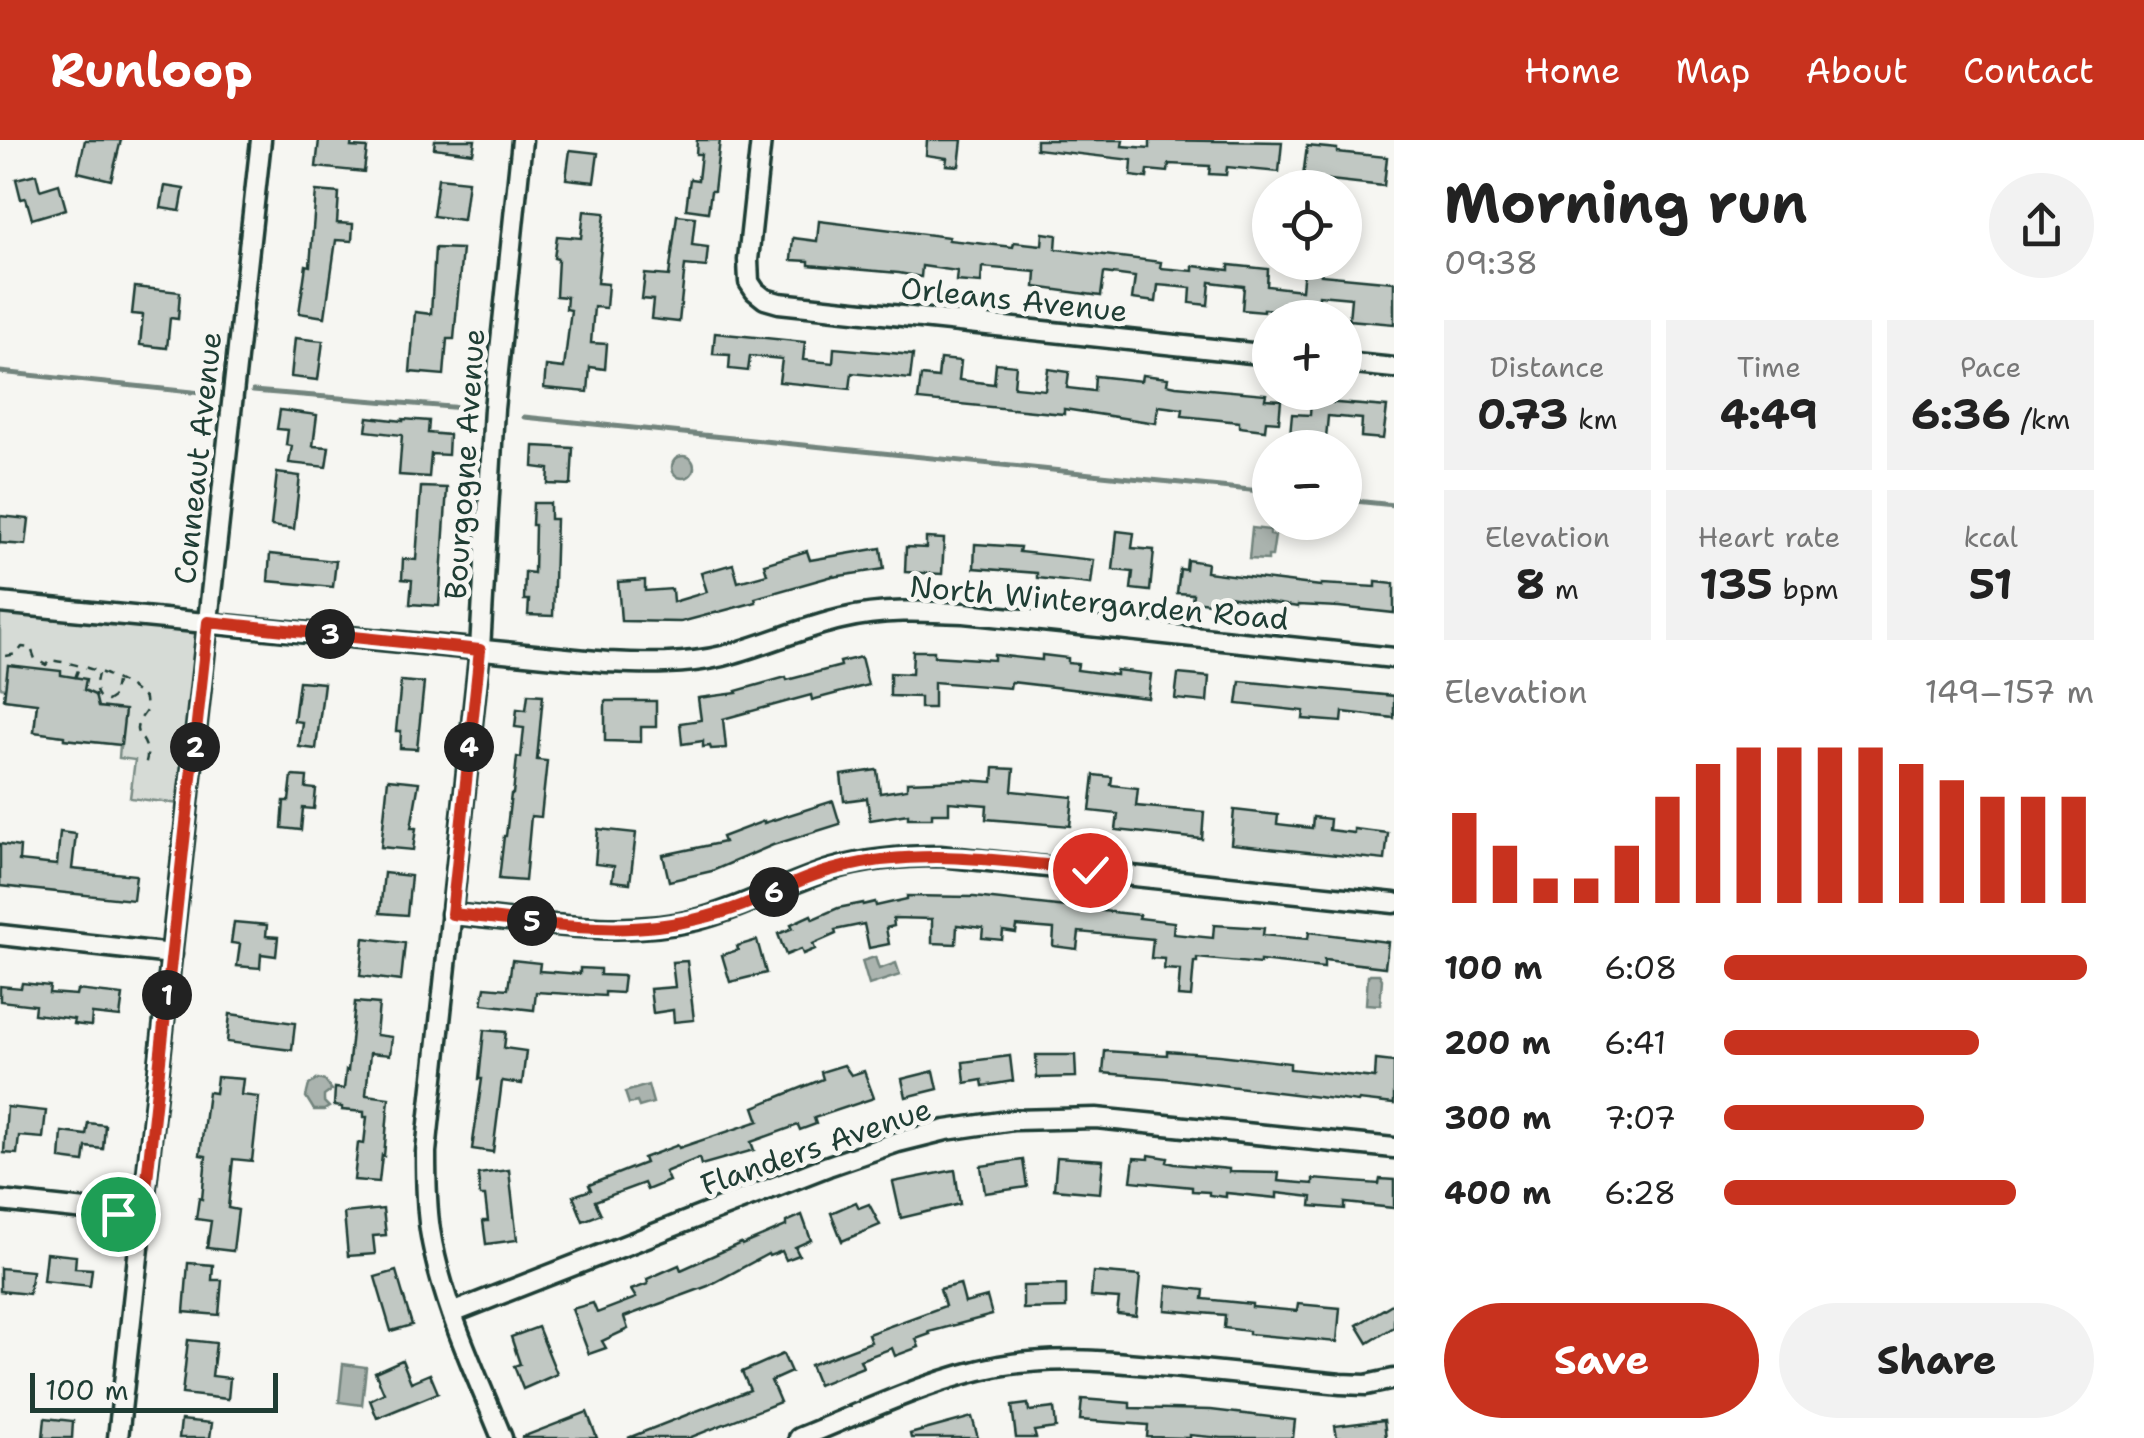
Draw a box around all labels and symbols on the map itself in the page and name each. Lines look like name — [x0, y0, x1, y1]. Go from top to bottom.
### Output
street label: Orleans Avenue — [899, 267, 1130, 332]
street label: Bourgogne Avenue — [435, 327, 494, 601]
street label: Conneaut Avenue — [164, 330, 231, 586]
street label: North Wintergarden Road — [908, 566, 1290, 640]
pin: 3 — [305, 609, 355, 659]
pin: 2 — [170, 722, 220, 772]
pin: 4 — [444, 722, 494, 772]
pin — [1048, 828, 1133, 913]
pin: 6 — [749, 867, 799, 917]
pin: 5 — [507, 896, 557, 946]
pin: 1 — [142, 970, 192, 1020]
street label: Flanders Avenue — [695, 1088, 936, 1205]
pin — [76, 1172, 161, 1257]
scale bar — [30, 1368, 278, 1412]

